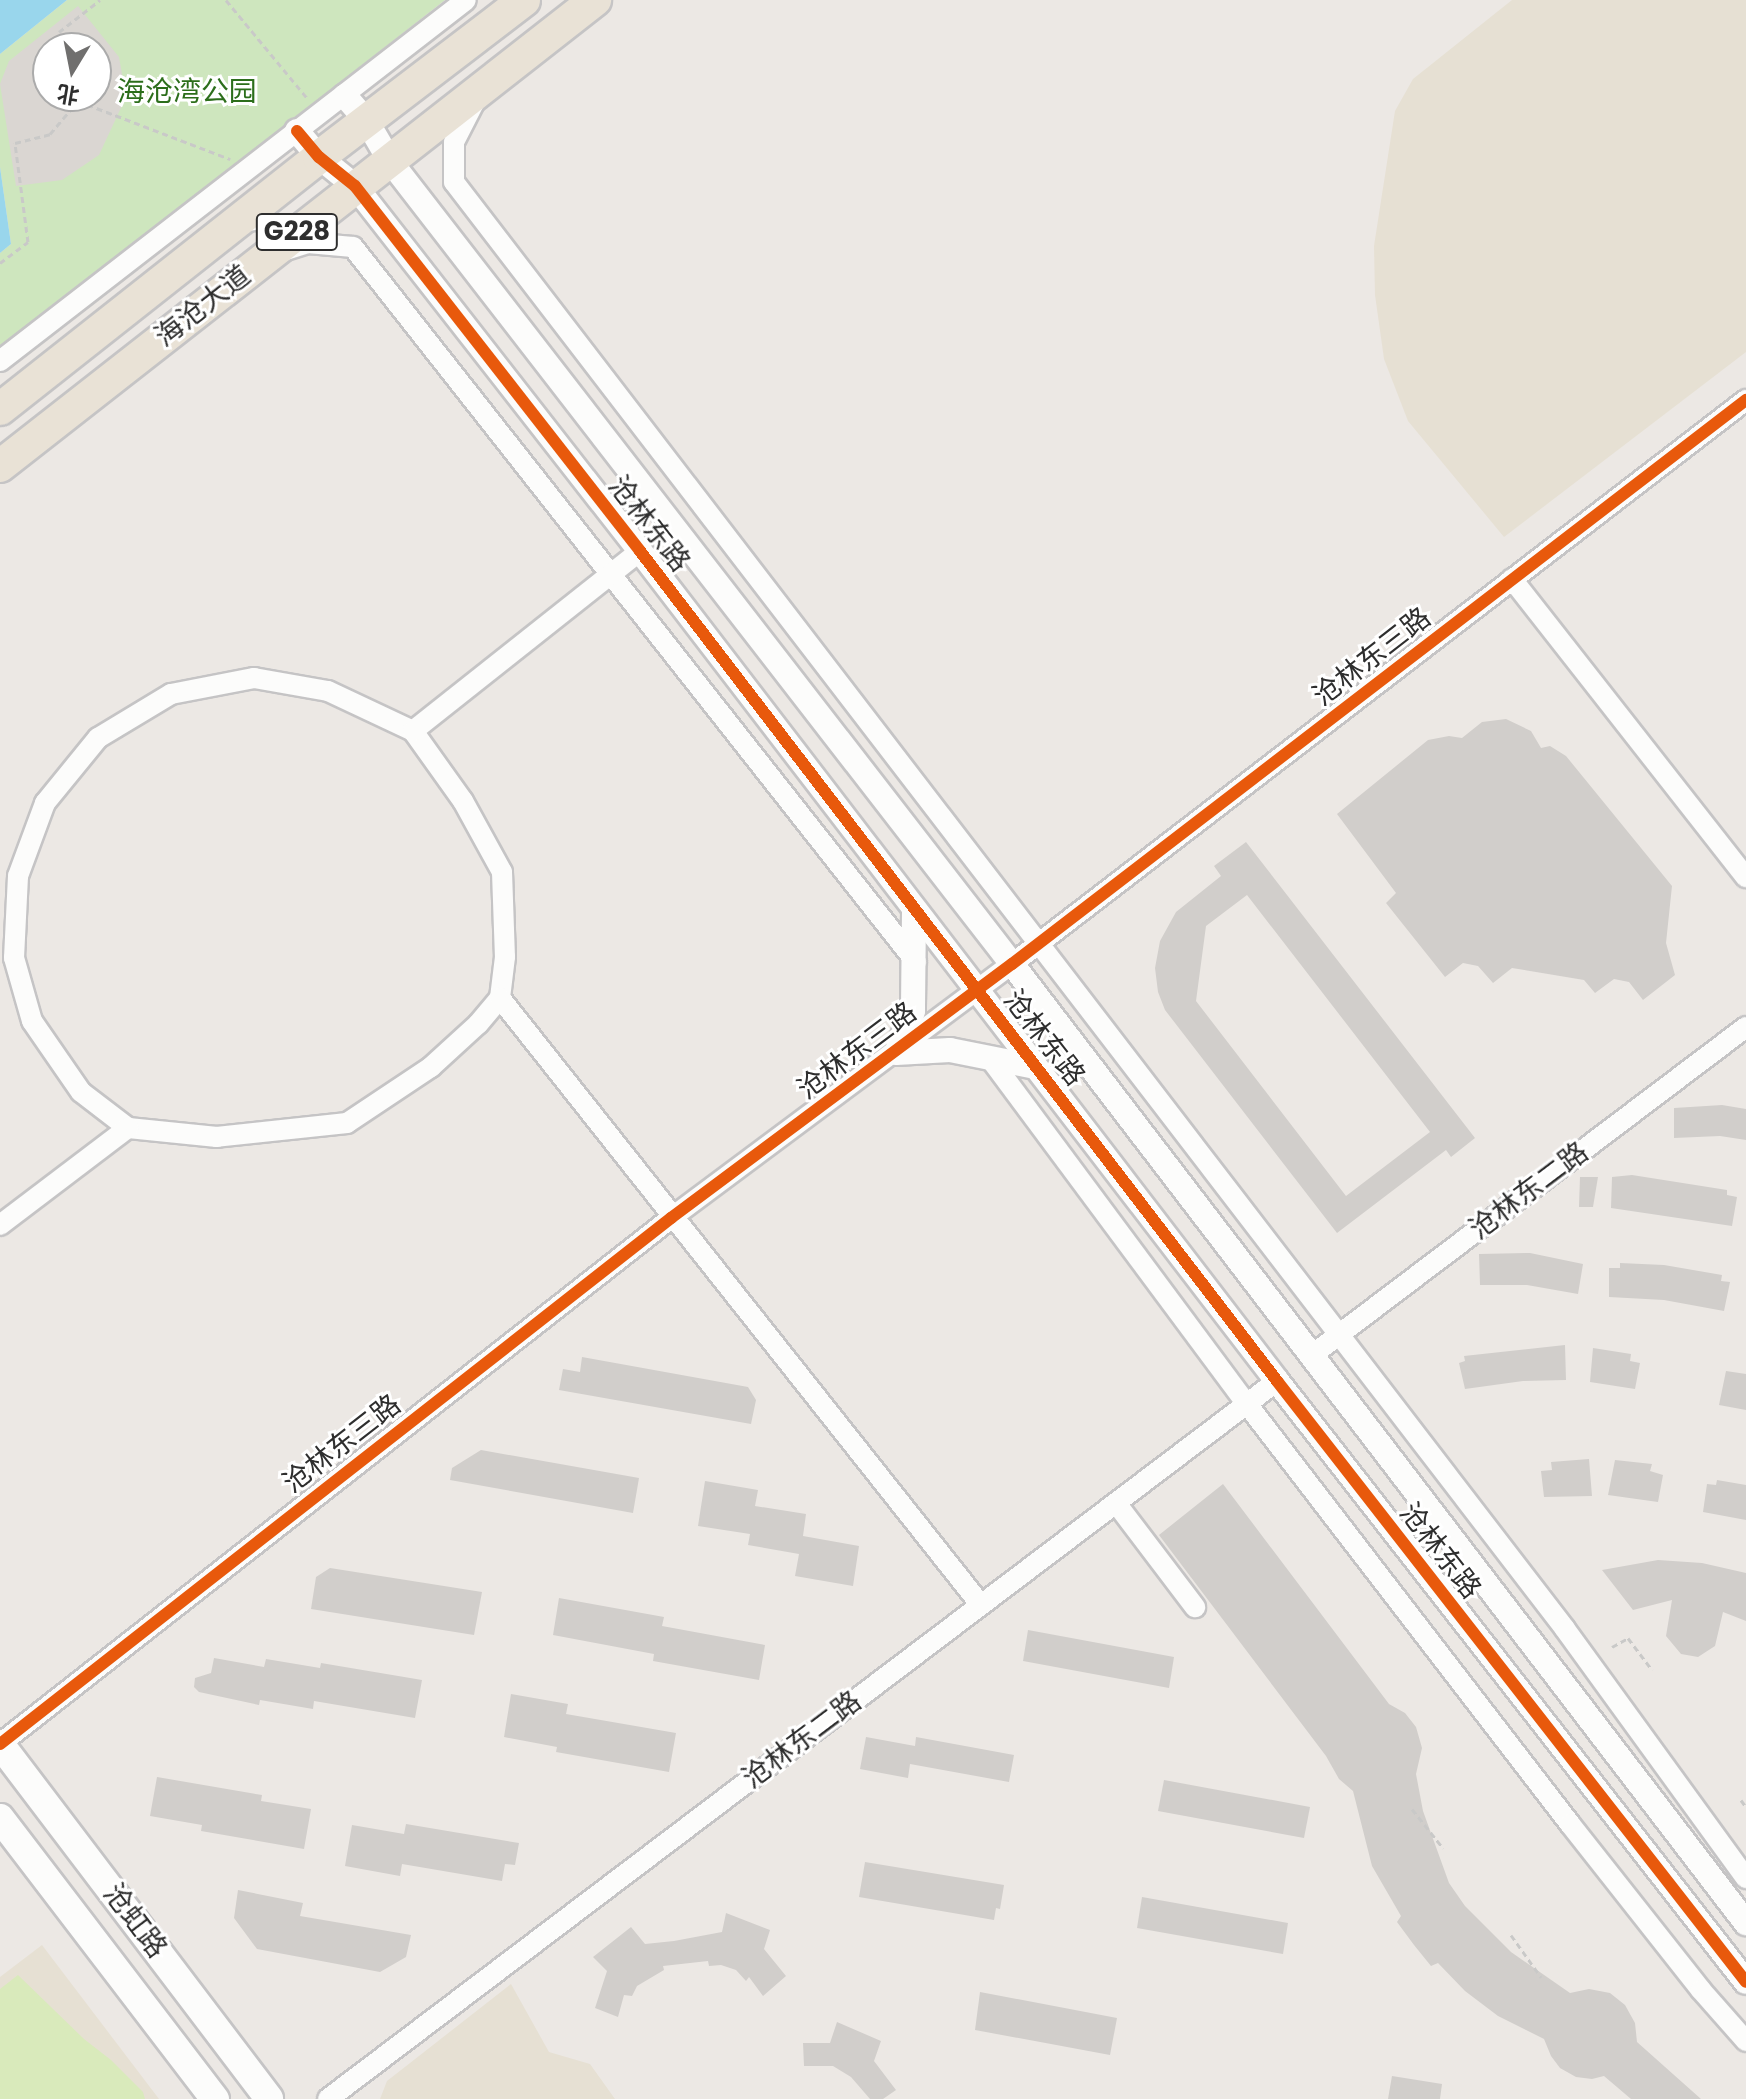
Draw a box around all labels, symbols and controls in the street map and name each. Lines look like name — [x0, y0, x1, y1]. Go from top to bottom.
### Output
north arrow — [32, 32, 112, 112]
park label: 海沧湾公园 — [117, 75, 257, 109]
text: 北 — [55, 77, 82, 111]
road number: G228 — [255, 210, 339, 254]
street label: 海沧大道 — [149, 258, 257, 354]
street label: 沧林东路 — [601, 470, 697, 578]
street label: 沧林东三路 — [1306, 601, 1438, 713]
street label: 沧林东路 — [996, 984, 1092, 1092]
street label: 沧林东三路 — [791, 995, 923, 1107]
street label: 沧林东二路 — [1463, 1135, 1595, 1247]
street label: 沧林东三路 — [276, 1388, 408, 1500]
street label: 沧林东路 — [1392, 1497, 1488, 1605]
street label: 沧林东二路 — [736, 1684, 868, 1796]
street label: 沧虹路 — [96, 1877, 174, 1965]

